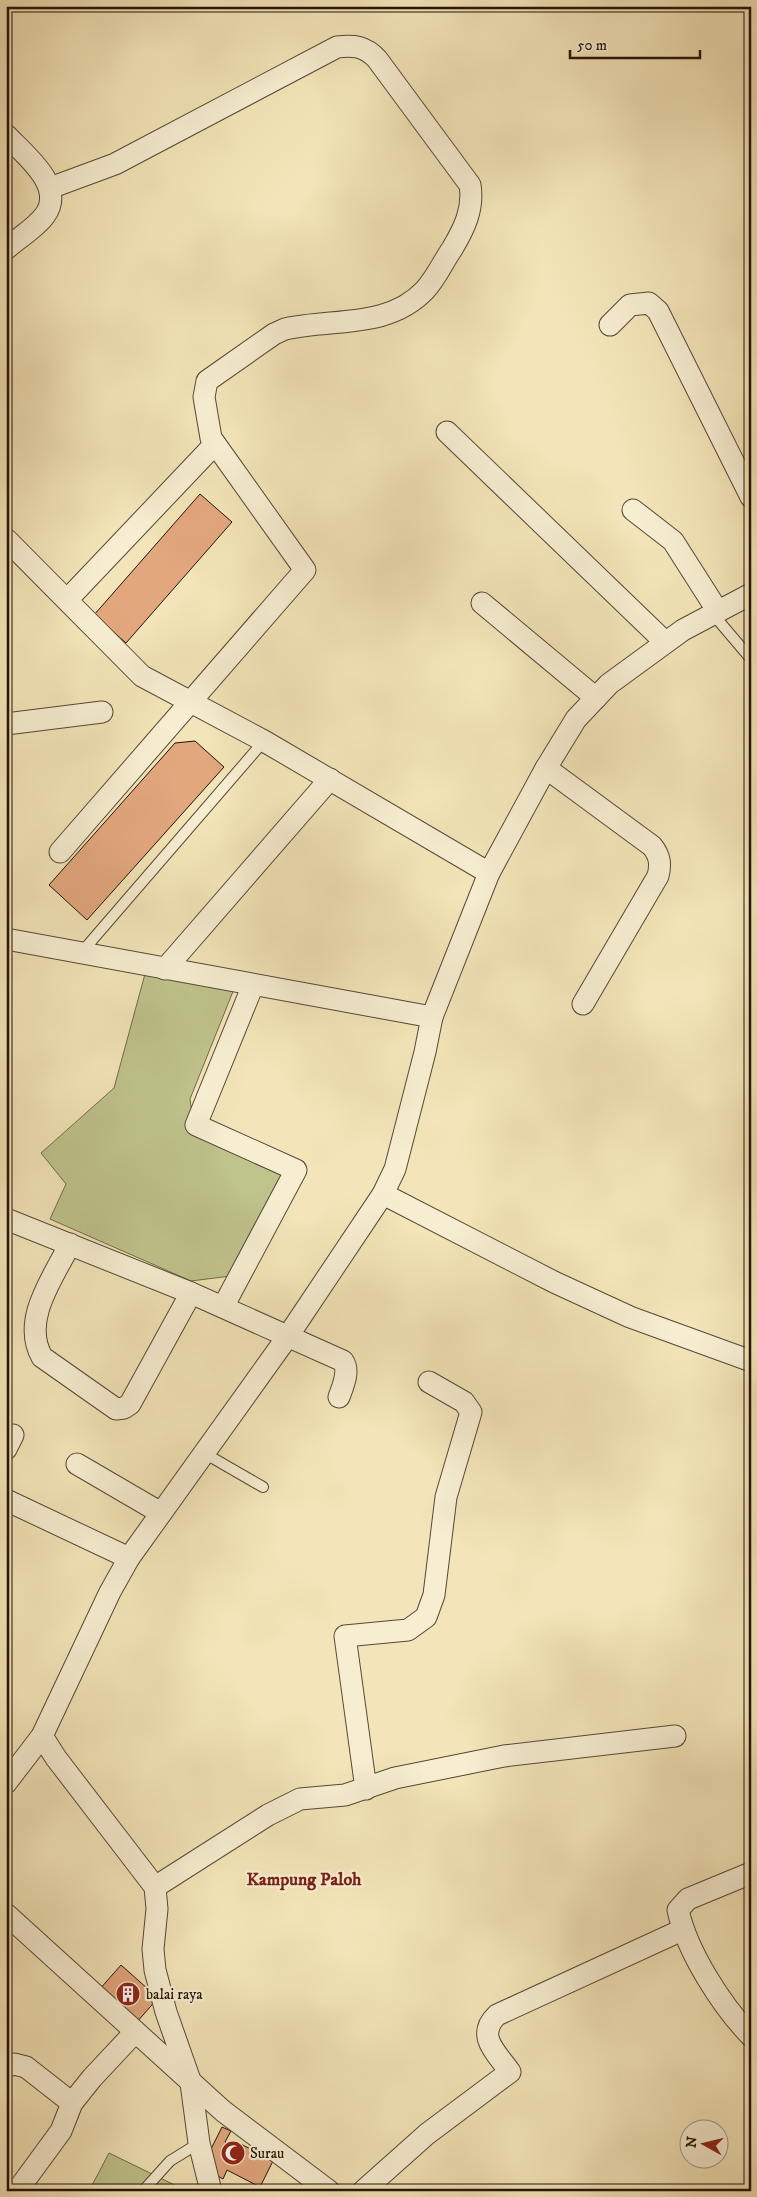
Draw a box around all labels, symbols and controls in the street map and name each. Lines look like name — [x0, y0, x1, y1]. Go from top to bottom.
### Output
scale bar — [570, 28, 700, 60]
text: 50 m — [577, 36, 607, 55]
district label: Kampung Paloh — [246, 1869, 362, 1891]
building icon: balai raya — [115, 1981, 141, 2007]
place label: balai raya — [146, 1985, 203, 2004]
north arrow — [680, 2120, 730, 2170]
text: N — [682, 2135, 702, 2149]
mosque icon: Surau — [220, 2140, 246, 2166]
place label: Surau — [250, 2144, 284, 2163]

